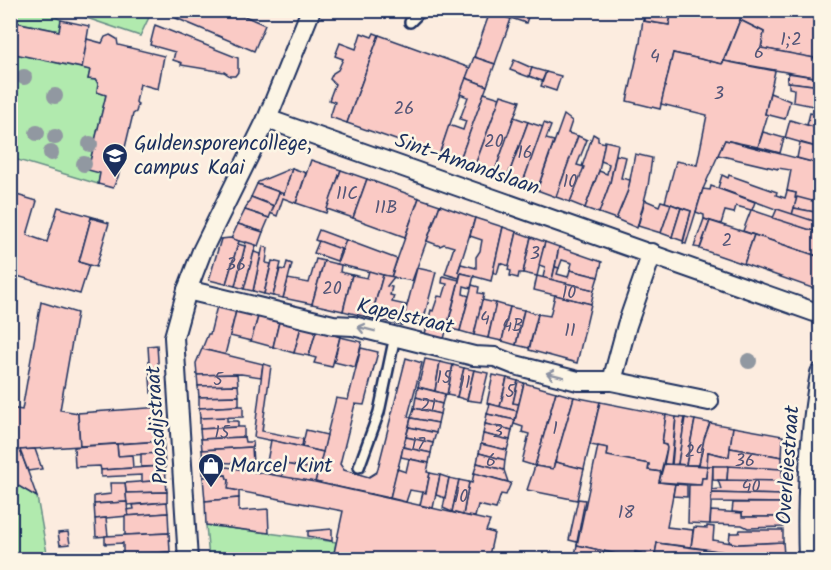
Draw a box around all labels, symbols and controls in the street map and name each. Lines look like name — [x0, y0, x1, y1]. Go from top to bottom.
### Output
house number: 1;2 — [780, 26, 802, 55]
house number: 6 — [754, 39, 764, 68]
house number: 4 — [650, 43, 660, 72]
house number: 3 — [714, 80, 724, 109]
house number: 26 — [394, 95, 414, 124]
street label: Sint-Amandslaan — [390, 125, 544, 205]
place label: Guldensporencollege, campus Kaai — [134, 128, 312, 185]
house number: 20 — [484, 128, 504, 157]
house number: 16 — [517, 139, 533, 168]
school or university icon: Guldensporencollege, campus Kaai — [100, 141, 130, 179]
house number: 10 — [563, 168, 577, 197]
house number: 11C — [336, 180, 358, 209]
house number: 11B — [375, 194, 397, 223]
house number: 2 — [722, 227, 732, 256]
house number: 3 — [530, 240, 540, 269]
house number: 36 — [226, 251, 246, 280]
house number: 20 — [322, 275, 342, 304]
house number: 10 — [562, 279, 576, 308]
street label: Kapelstraat — [353, 290, 458, 344]
house number: 4 — [480, 305, 490, 334]
house number: 4B — [502, 312, 524, 341]
house number: 11 — [564, 317, 576, 346]
one-way arrow — [357, 322, 376, 334]
street label: Proosdijstraat — [137, 364, 179, 486]
house number: 15 — [436, 364, 453, 393]
house number: 5 — [213, 366, 224, 395]
house number: 11 — [459, 369, 471, 398]
one-way arrow — [545, 369, 564, 381]
house number: 5 — [505, 378, 516, 407]
house number: 21 — [420, 392, 436, 421]
street label: Overleiestraat — [768, 404, 810, 526]
house number: 1 — [552, 415, 558, 444]
house number: 3 — [493, 418, 503, 447]
house number: 15 — [214, 419, 231, 448]
house number: 17 — [411, 431, 426, 460]
house number: 24 — [685, 438, 705, 467]
house number: 6 — [486, 447, 496, 476]
house number: 36 — [735, 447, 755, 476]
place label: Marcel Kint — [230, 450, 333, 483]
shop icon: Marcel Kint — [196, 451, 226, 489]
house number: 40 — [742, 473, 760, 502]
house number: 10 — [454, 483, 468, 512]
house number: 18 — [618, 499, 634, 528]

